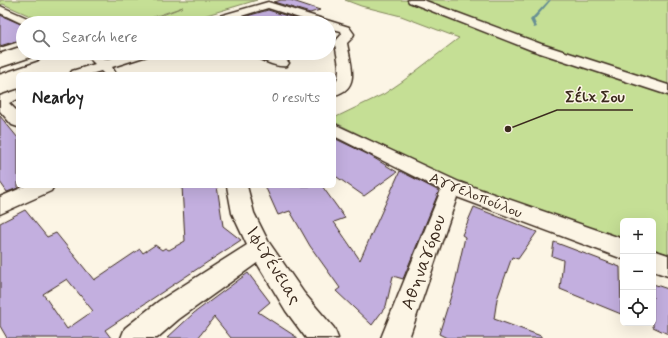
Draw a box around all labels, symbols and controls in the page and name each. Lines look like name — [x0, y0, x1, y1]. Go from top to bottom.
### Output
search box — [16, 16, 336, 60]
icon: search — [30, 27, 52, 49]
text: Search here — [62, 28, 138, 48]
callout: Σέιχ Σου — [557, 82, 633, 110]
text: Σέιχ Σου — [565, 86, 626, 108]
text: Nearby — [32, 87, 84, 109]
text: 0 results — [272, 90, 320, 107]
street label: Αγγελοπούλου — [426, 168, 525, 224]
street label: Αθηναγόρου — [396, 212, 452, 313]
map controls — [620, 218, 656, 326]
button: + — [620, 218, 656, 254]
street label: Ιφιγένειας — [240, 222, 307, 309]
button: − — [620, 254, 656, 290]
button: locate — [620, 290, 656, 326]

